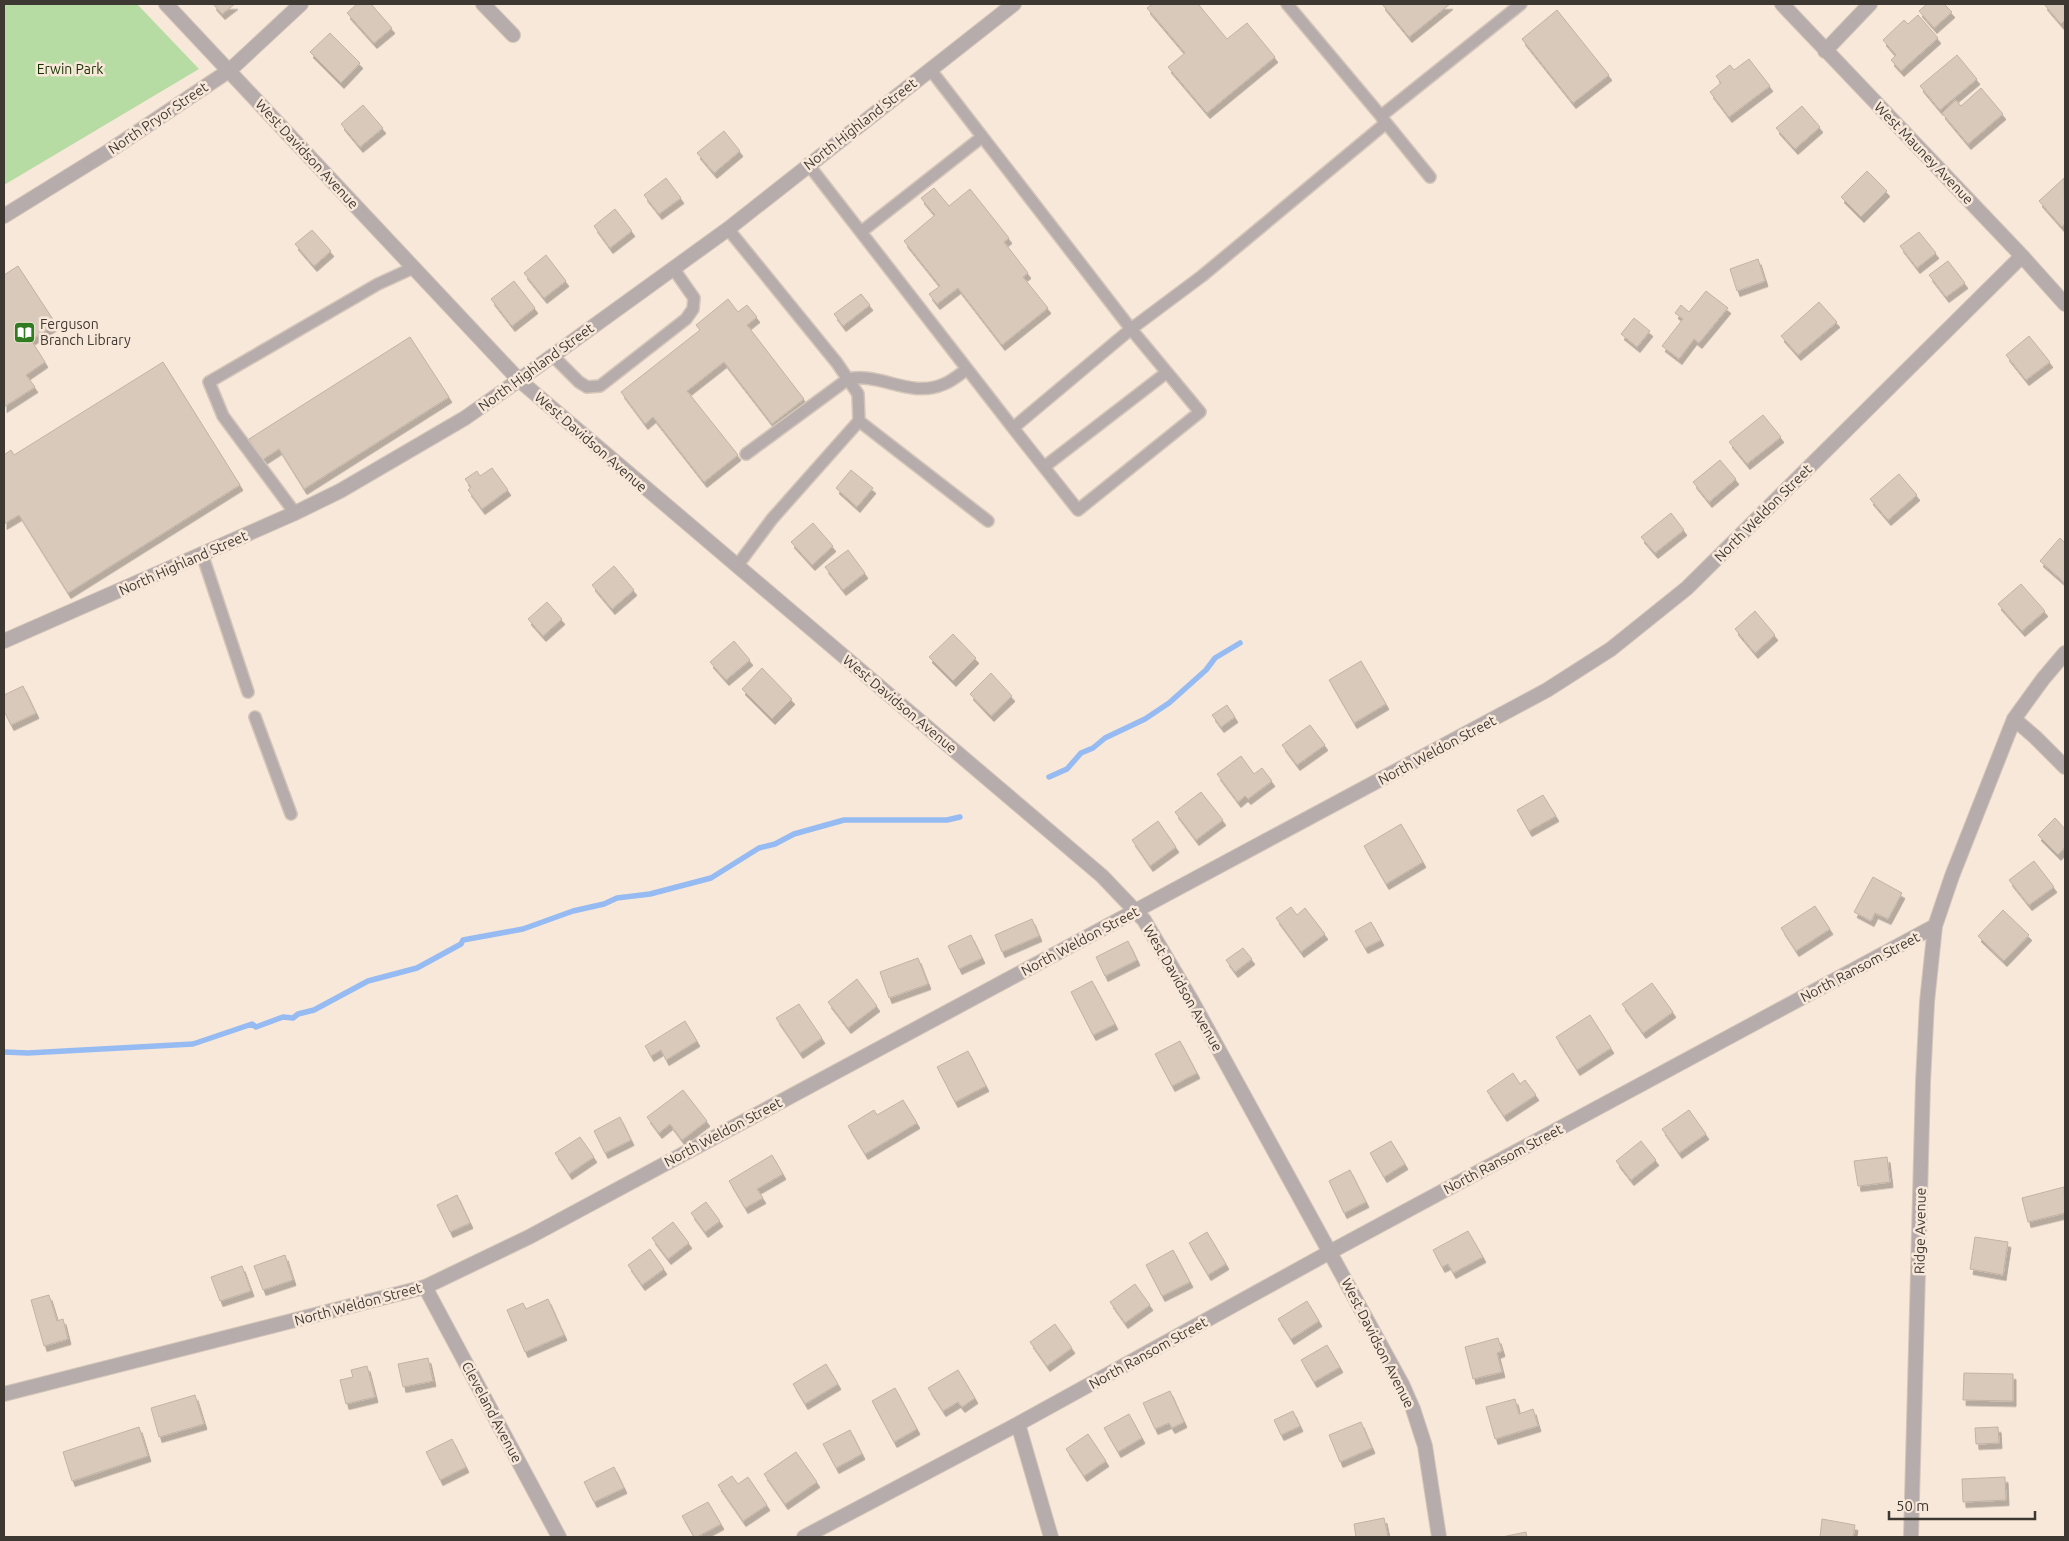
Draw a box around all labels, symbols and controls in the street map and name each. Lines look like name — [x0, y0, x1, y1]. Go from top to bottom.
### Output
park label: Erwin Park — [37, 61, 103, 77]
street label: North Highland Street — [800, 75, 920, 173]
street label: North Pryor Street — [105, 78, 211, 157]
street label: West Davidson Avenue — [252, 96, 362, 212]
street label: West Mauney Avenue — [1871, 99, 1977, 207]
place label: Ferguson Branch Library — [40, 316, 131, 348]
street label: North Highland Street — [475, 319, 597, 414]
library icon: Ferguson Branch Library — [12, 320, 36, 344]
street label: West Davidson Avenue — [532, 389, 650, 495]
street label: North Weldon Street — [1711, 461, 1815, 565]
street label: North Highland Street — [116, 527, 250, 599]
street label: West Davidson Avenue — [840, 652, 960, 756]
street label: North Weldon Street — [1375, 712, 1499, 788]
street label: North Weldon Street — [1018, 903, 1142, 979]
street label: West Davidson Avenue — [1140, 922, 1226, 1054]
street label: North Ransom Street — [1798, 929, 1923, 1005]
street label: North Weldon Street — [661, 1094, 785, 1170]
street label: North Ransom Street — [1441, 1121, 1566, 1197]
street label: Ridge Avenue — [1911, 1188, 1929, 1274]
street label: West Davidson Avenue — [1338, 1275, 1418, 1411]
street label: North Weldon Street — [293, 1279, 424, 1329]
street label: North Ransom Street — [1086, 1314, 1210, 1392]
street label: Cleveland Avenue — [459, 1359, 525, 1465]
scale bar — [1889, 1488, 2035, 1520]
text: 50 m — [1896, 1497, 1929, 1514]

